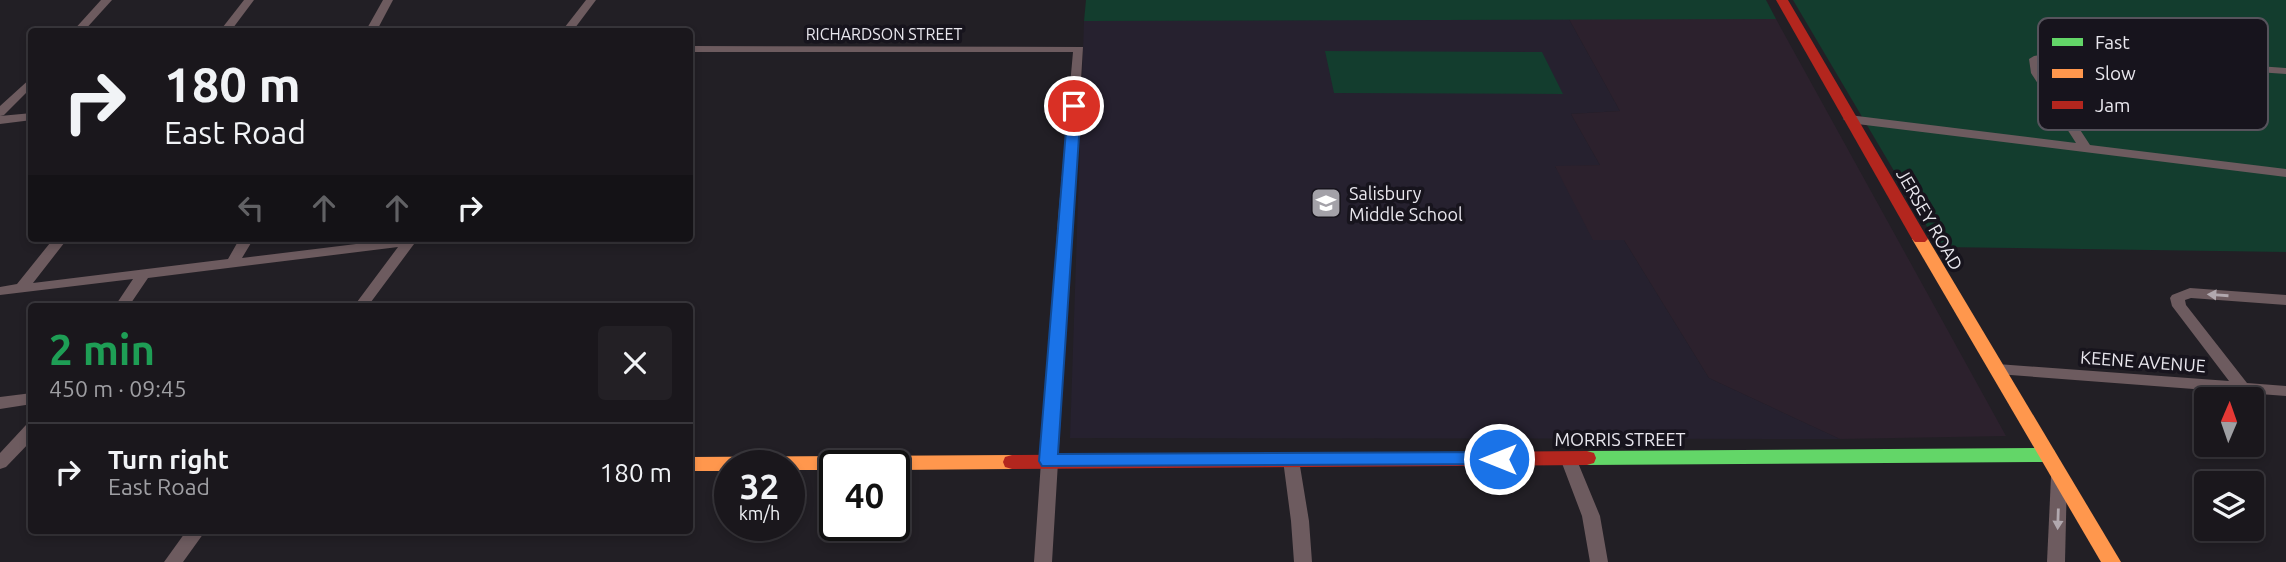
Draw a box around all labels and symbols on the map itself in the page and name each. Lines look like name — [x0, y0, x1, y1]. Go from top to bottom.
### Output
legend — [2038, 18, 2268, 130]
street label: RICHARDSON STREET — [806, 25, 962, 43]
text: Fast — [2095, 31, 2130, 53]
text: Slow — [2095, 62, 2136, 84]
pin — [1044, 76, 1104, 136]
text: Jam — [2095, 94, 2131, 116]
street label: JERSEY ROAD — [1893, 165, 1967, 273]
place label: Salisbury Middle School — [1349, 183, 1463, 224]
school or university icon: Salisbury Middle School — [1309, 186, 1343, 220]
one-way arrow — [2207, 289, 2229, 300]
street label: KEENE AVENUE — [2080, 347, 2206, 375]
north arrow — [2194, 387, 2264, 457]
position arrow — [1462, 422, 1536, 496]
street label: MORRIS STREET — [1554, 429, 1686, 449]
speed limit sign: 40 — [819, 450, 910, 541]
one-way arrow — [2052, 508, 2063, 530]

